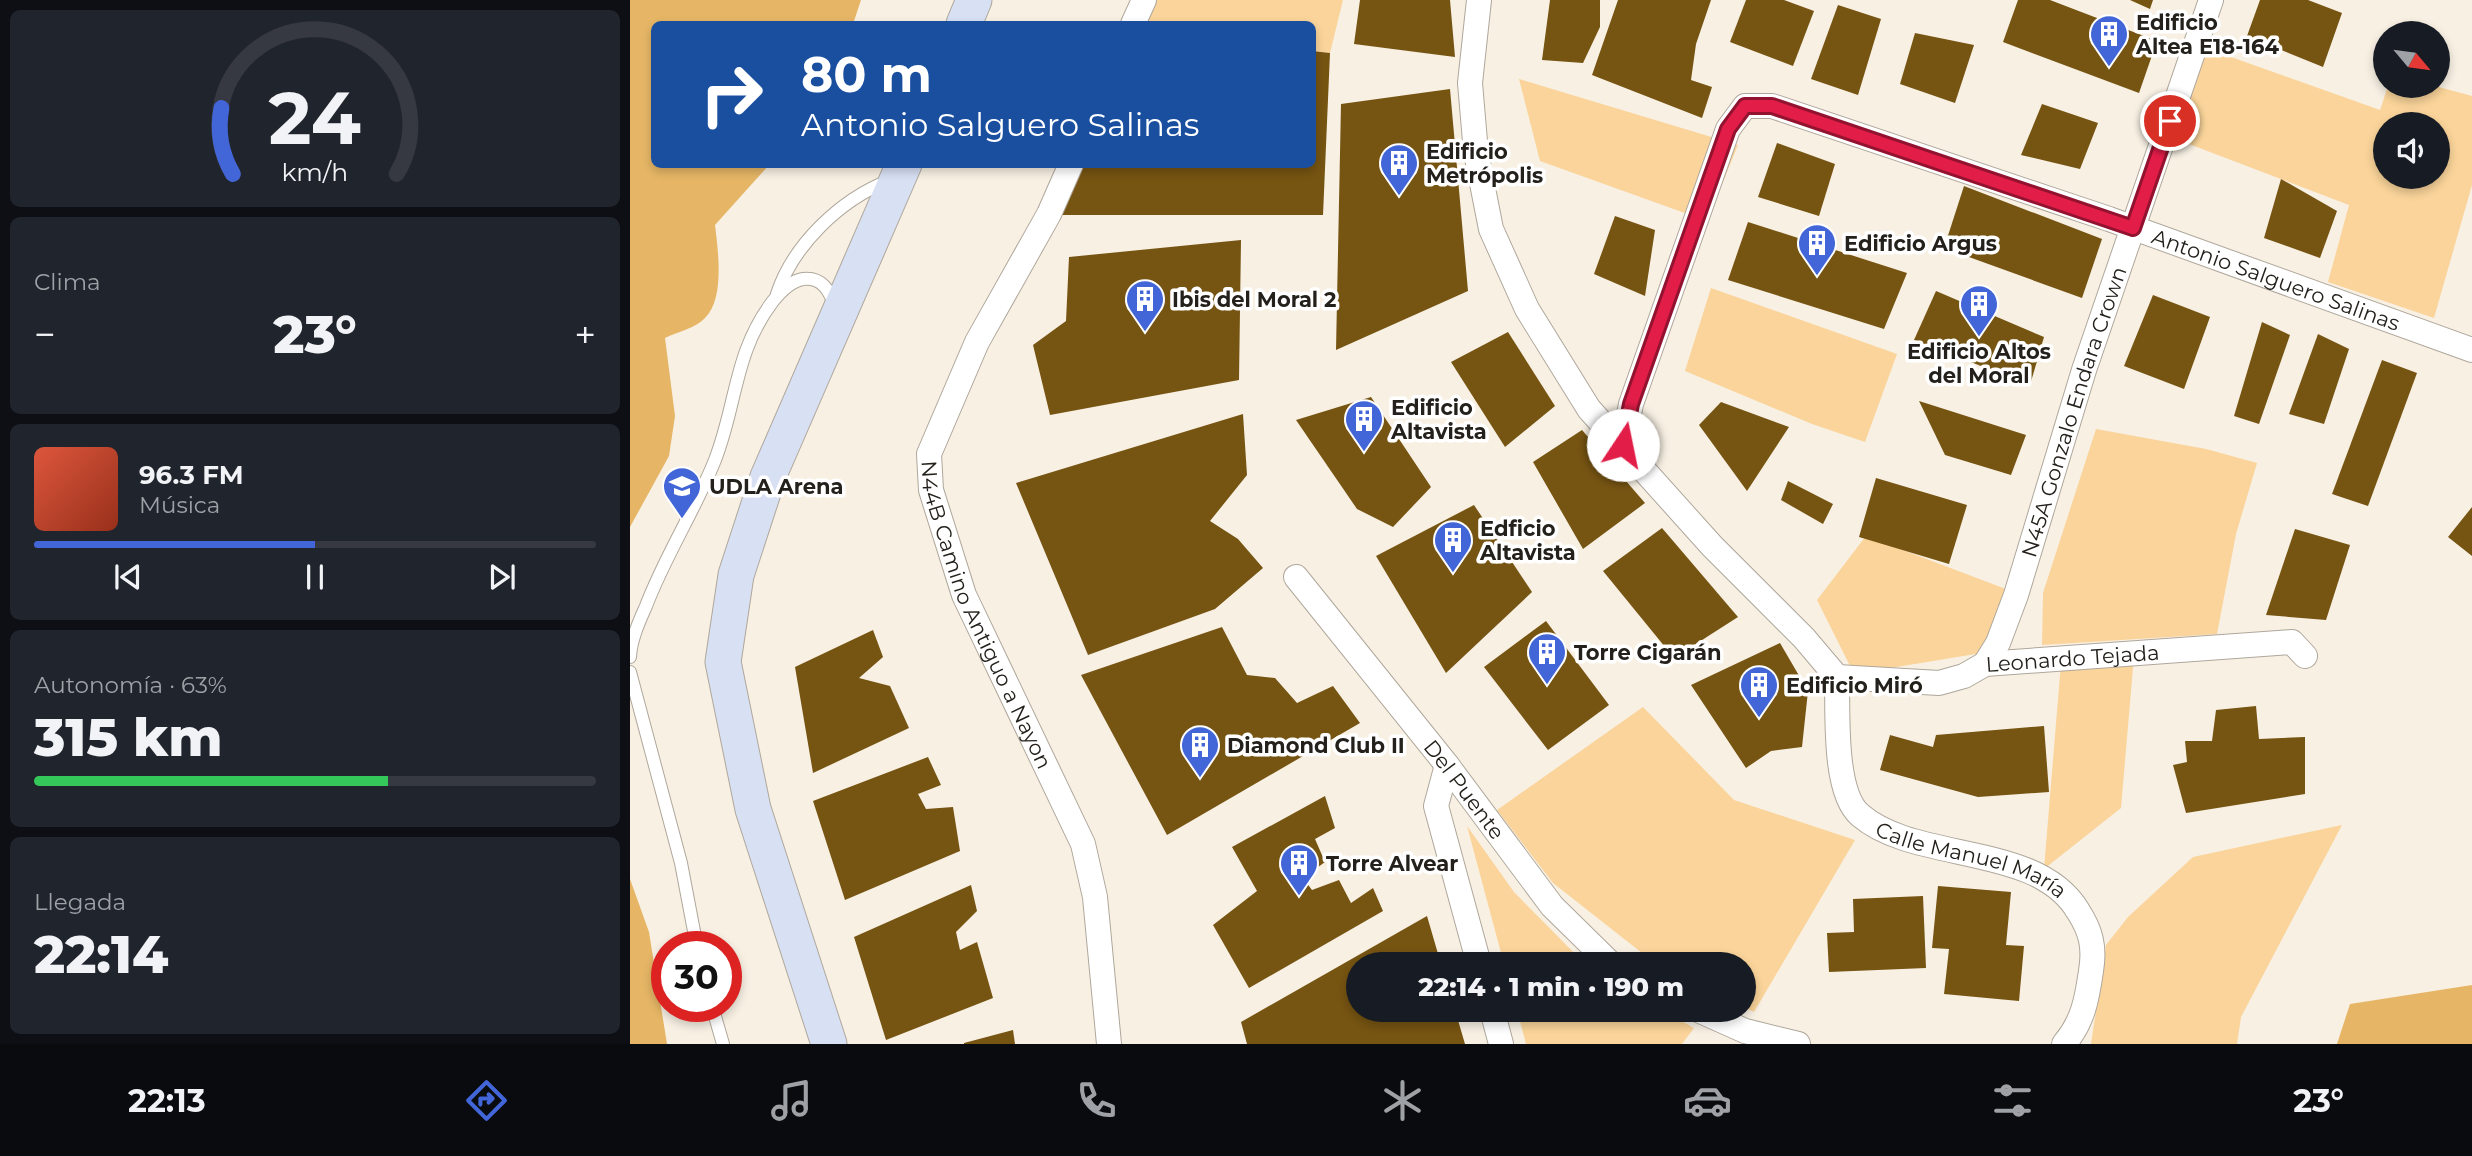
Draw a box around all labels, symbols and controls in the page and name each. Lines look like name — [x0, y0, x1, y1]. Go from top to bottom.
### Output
place label: Edificio Altea E18-164 — [2135, 10, 2279, 59]
building icon: Edificio Altea E18-164 — [2088, 13, 2130, 68]
north arrow — [2373, 21, 2450, 98]
map controls — [2373, 21, 2450, 189]
text: 80 m — [801, 45, 932, 104]
icon: right — [686, 49, 777, 140]
text: 24 — [269, 75, 361, 163]
pin — [2140, 91, 2200, 151]
icon: arrive — [2151, 102, 2189, 140]
text: Antonio Salguero Salinas — [801, 105, 1199, 144]
button: sound — [2373, 112, 2450, 189]
place label: Edificio Metrópolis — [1426, 139, 1543, 188]
building icon: Edificio Metrópolis — [1378, 142, 1420, 197]
text: km/h — [282, 157, 348, 187]
building icon: Edificio Argus — [1796, 222, 1838, 277]
street label: Antonio Salguero Salinas — [2149, 223, 2403, 335]
place label: Edificio Argus — [1844, 231, 1997, 256]
street label: N45A Gonzalo Endara Crown — [2016, 263, 2131, 560]
text: Clima — [34, 268, 101, 296]
building icon: Ibis del Moral 2 — [1124, 278, 1166, 333]
building icon: Edificio Altos del Moral — [1958, 283, 2000, 338]
place label: Ibis del Moral 2 — [1172, 287, 1337, 312]
text: 23° — [273, 303, 357, 366]
text: − — [34, 311, 56, 358]
text: + — [574, 311, 596, 358]
place label: Edificio Altos del Moral — [1907, 339, 2051, 388]
place label: Edificio Altavista — [1390, 395, 1487, 444]
building icon: Edificio Altavista — [1343, 398, 1385, 453]
position arrow — [1586, 408, 1660, 482]
text: 96.3 FM — [139, 459, 244, 491]
street label: N44B Camino Antiguo a Nayon — [917, 460, 1057, 772]
school or university icon: UDLA Arena — [661, 465, 703, 520]
place label: UDLA Arena — [709, 474, 843, 499]
text: Música — [139, 491, 220, 519]
place label: Edficio Altavista — [1479, 516, 1576, 565]
building icon: Edficio Altavista — [1432, 519, 1474, 574]
icon: previous — [109, 558, 147, 596]
icon: pause — [296, 558, 334, 596]
icon: next — [483, 558, 521, 596]
building icon: Torre Cigarán — [1526, 631, 1568, 686]
street label: Leonardo Tejada — [1985, 639, 2160, 676]
place label: Torre Cigarán — [1574, 640, 1722, 665]
building icon: Edificio Miró — [1738, 664, 1780, 719]
text: Autonomía · 63% — [34, 671, 227, 699]
place label: Edificio Miró — [1786, 673, 1923, 698]
text: 315 km — [34, 706, 223, 769]
building icon: Diamond Club II — [1179, 724, 1221, 779]
place label: Diamond Club II — [1227, 733, 1405, 758]
street label: Del Puente — [1419, 734, 1510, 844]
street label: Calle Manuel María — [1872, 816, 2072, 903]
building icon: Torre Alvear — [1278, 842, 1320, 897]
place label: Torre Alvear — [1326, 851, 1458, 876]
text: Llegada — [34, 888, 126, 916]
text: 22:14 — [34, 923, 168, 986]
speed limit sign: 30 — [651, 931, 742, 1022]
text: 22:14 · 1 min · 190 m — [1418, 971, 1684, 1003]
icon: directions — [462, 1076, 511, 1125]
icon: music — [767, 1076, 816, 1125]
icon: phone — [1072, 1076, 1121, 1125]
icon: climate — [1378, 1076, 1427, 1125]
icon: car — [1683, 1076, 1732, 1125]
icon: filters — [1988, 1076, 2037, 1125]
text: 22:13 — [128, 1081, 206, 1120]
text: 23° — [2293, 1081, 2344, 1120]

